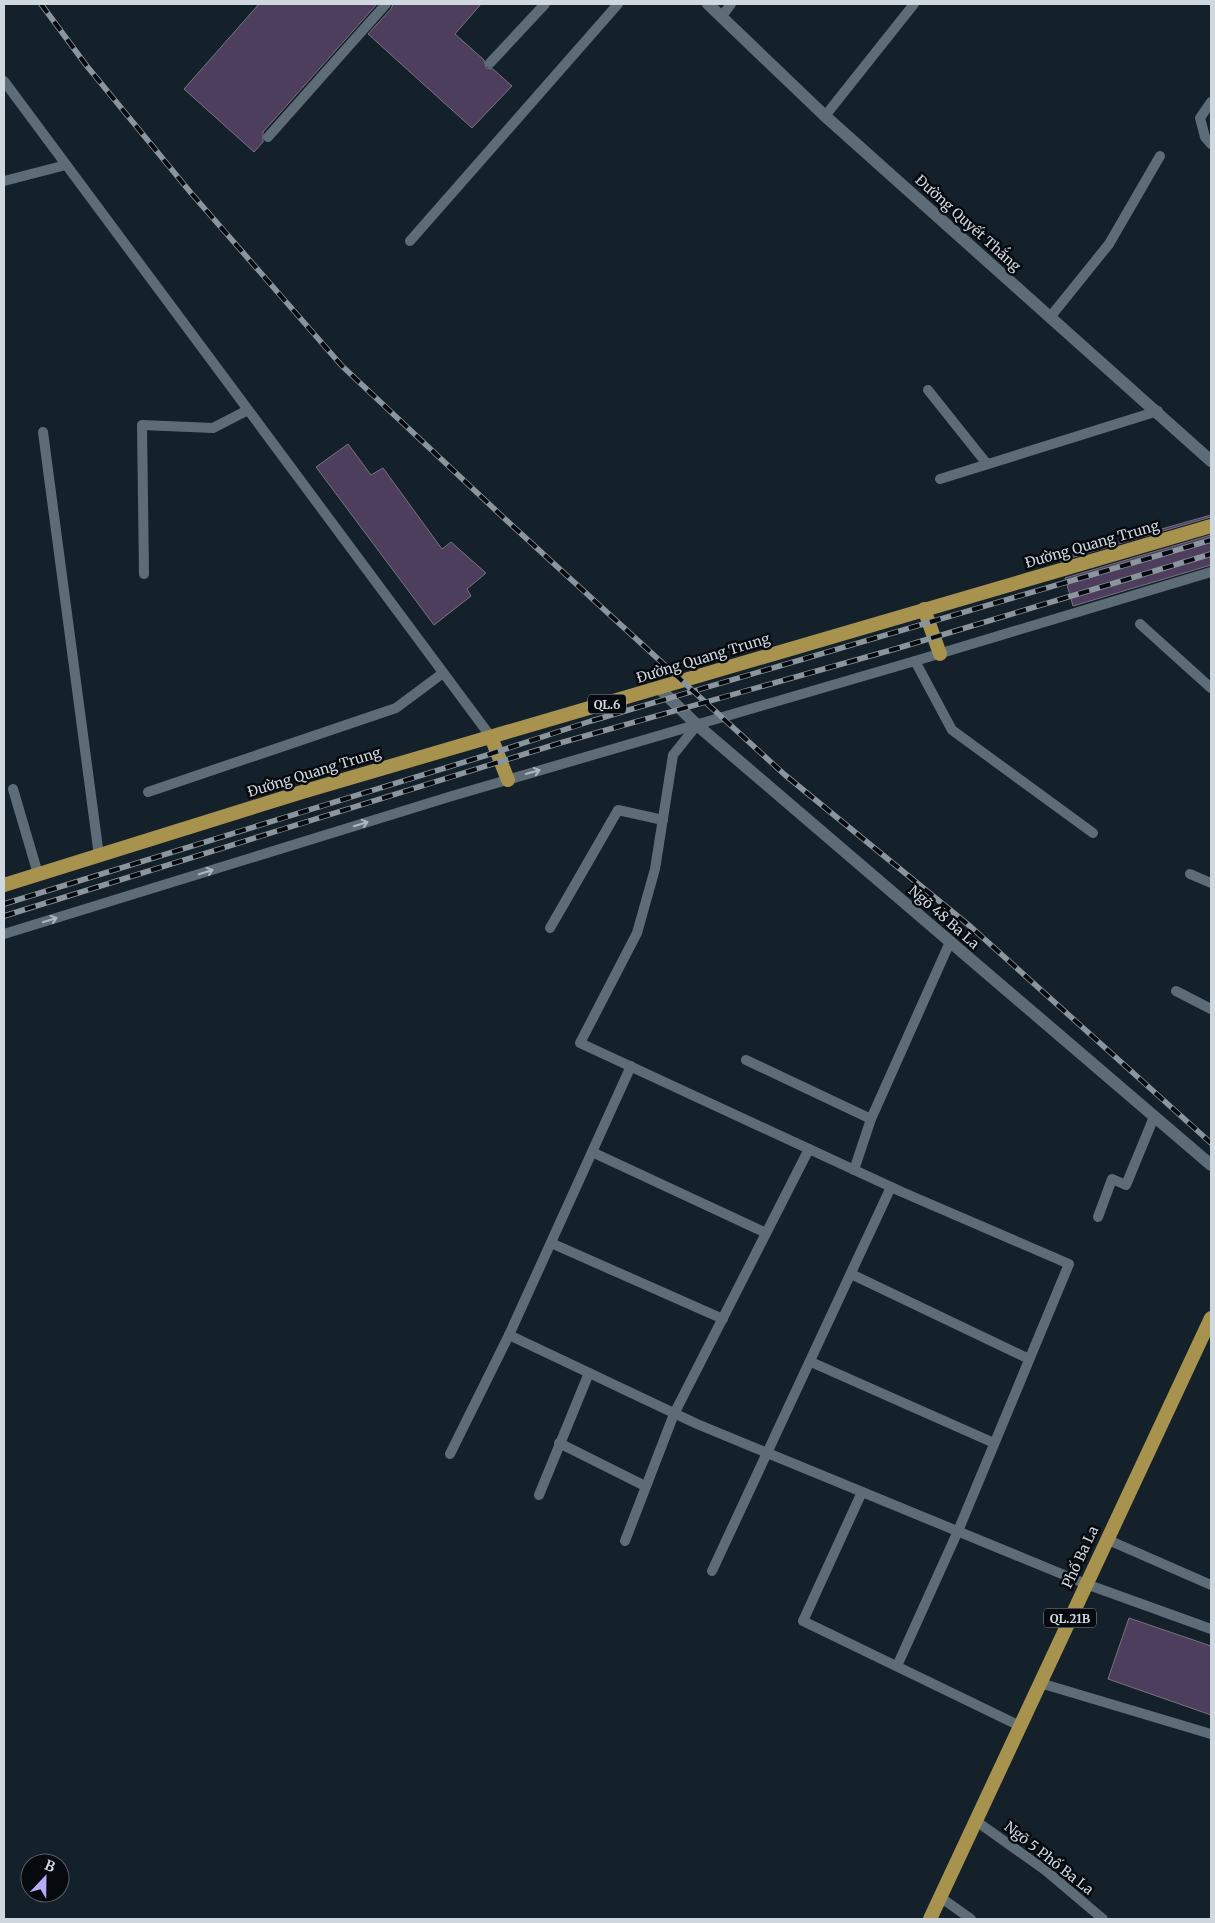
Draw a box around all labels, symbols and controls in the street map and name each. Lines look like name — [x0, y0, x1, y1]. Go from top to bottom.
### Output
street label: Đường Quyết Thắng — [911, 169, 1026, 276]
street label: Đường Quang Trung — [1023, 516, 1162, 572]
street label: Đường Quang Trung — [634, 629, 772, 687]
road number: QL.6 — [588, 694, 626, 714]
street label: Đường Quang Trung — [245, 743, 383, 801]
one-way arrow — [525, 767, 541, 777]
one-way arrow — [352, 818, 368, 828]
one-way arrow — [197, 866, 213, 876]
street label: Ngõ 48 Ba La — [905, 881, 983, 953]
one-way arrow — [42, 914, 58, 924]
street label: Phố Ba La — [1058, 1523, 1102, 1591]
road number: QL.21B — [1044, 1609, 1096, 1628]
street label: Ngõ 5 Phố Ba La — [1001, 1817, 1098, 1899]
north arrow — [20, 1853, 70, 1903]
text: B — [42, 1856, 58, 1876]

